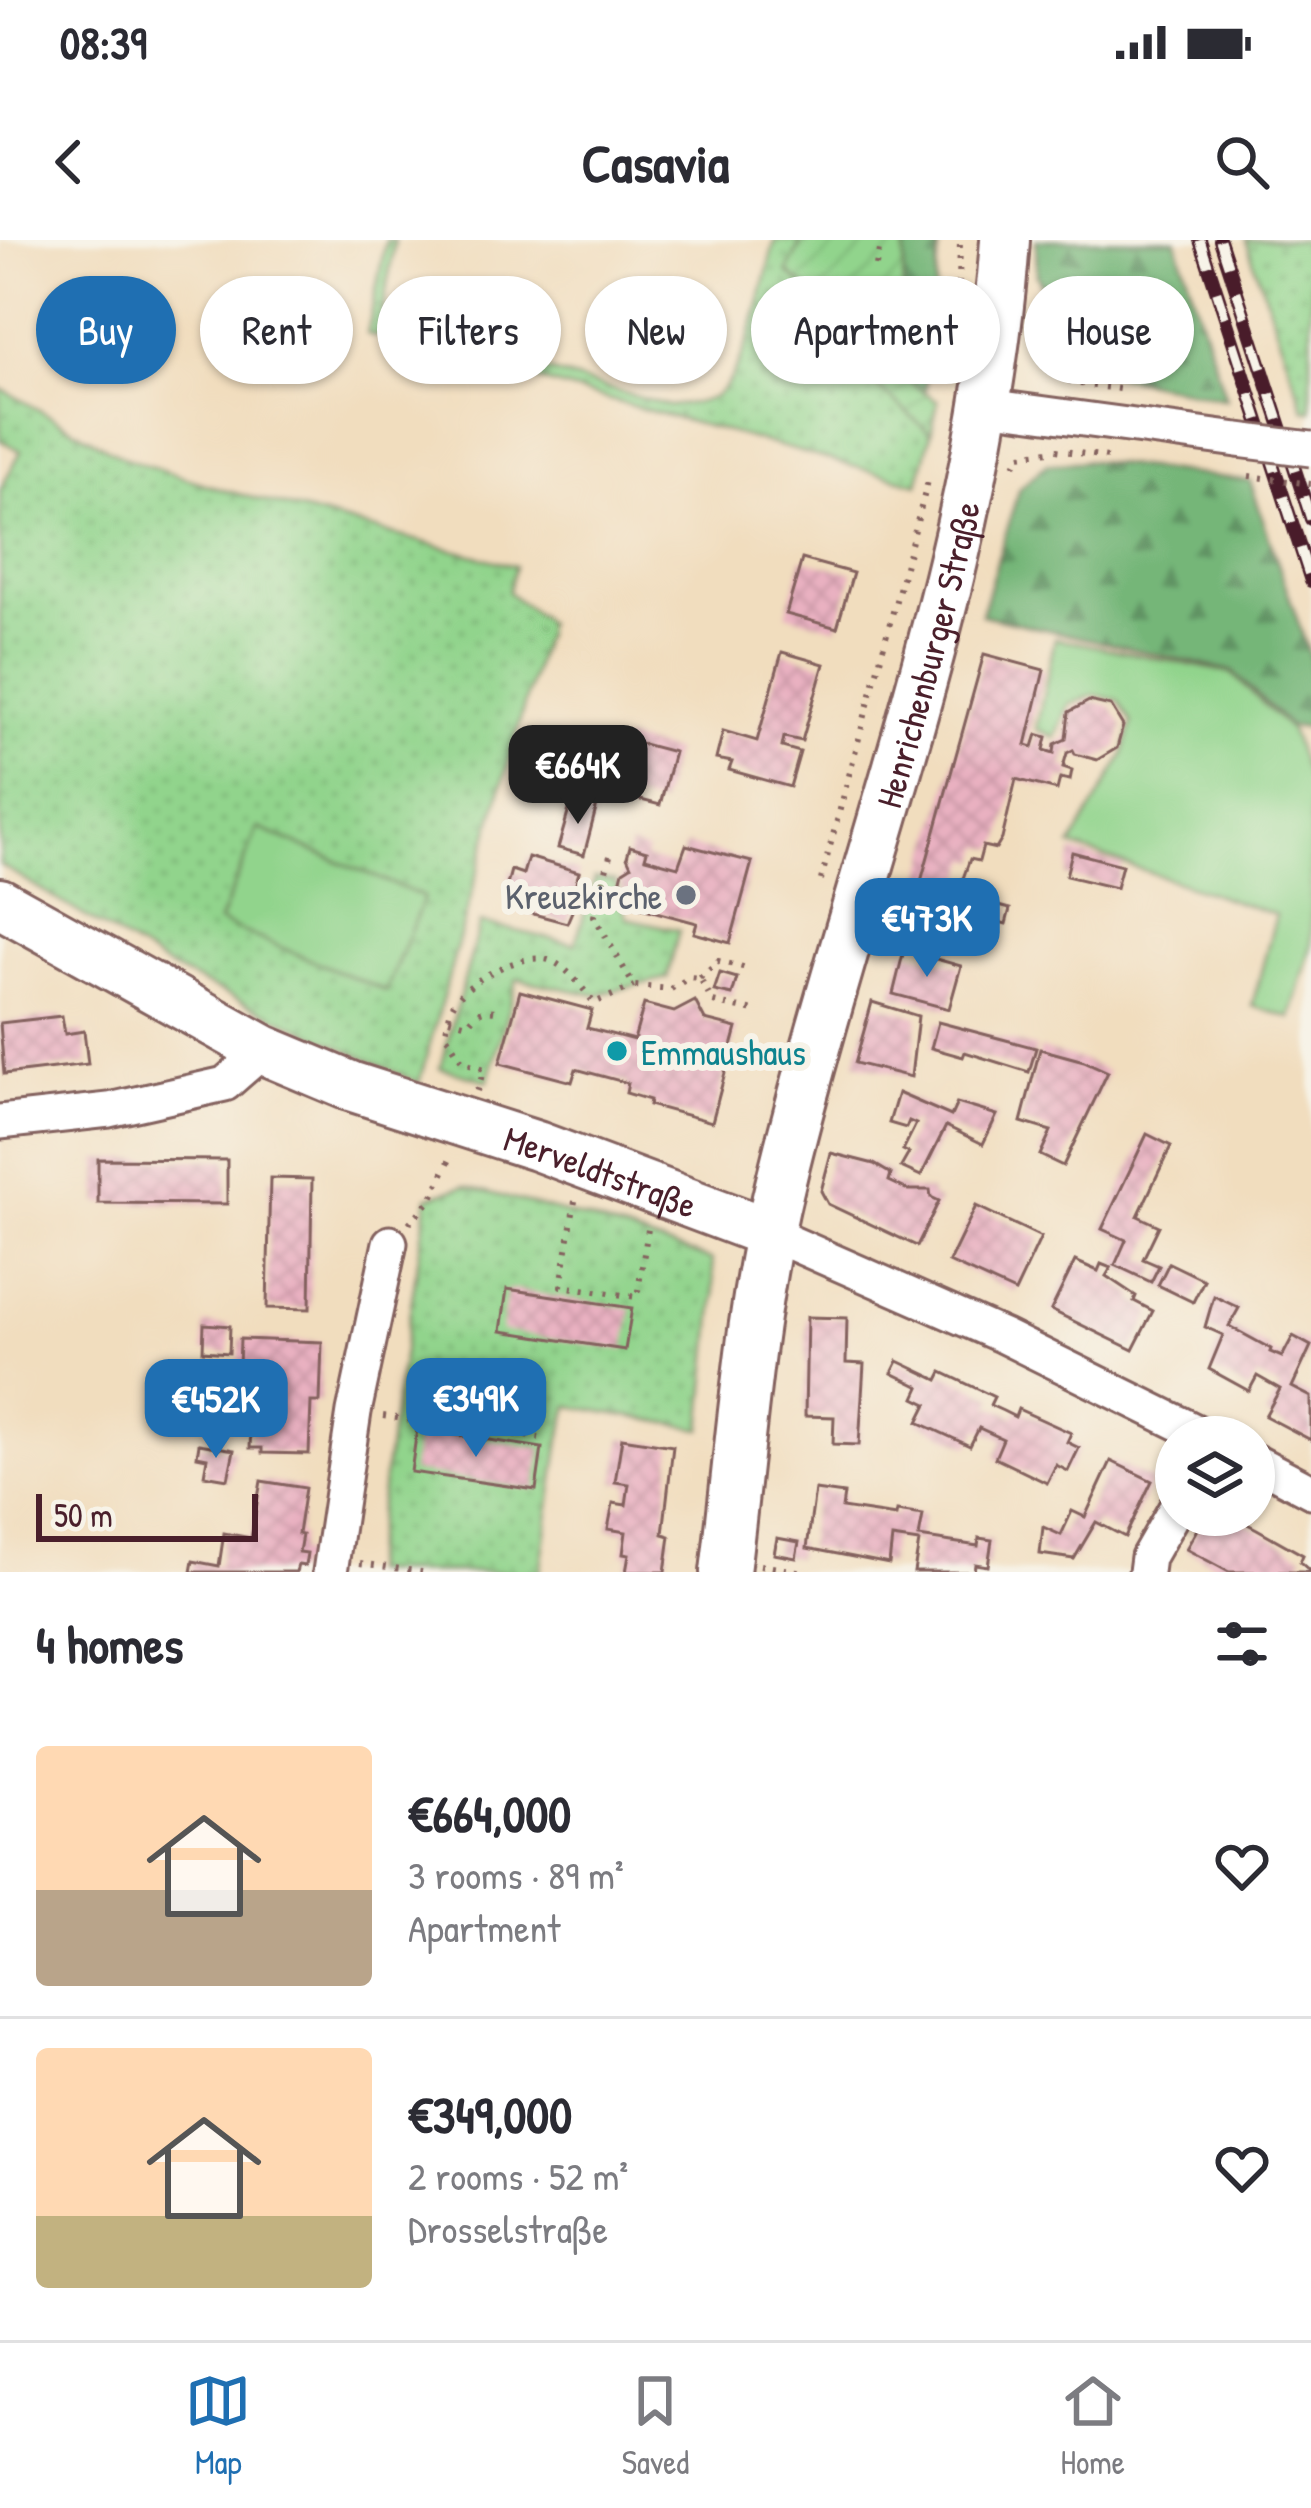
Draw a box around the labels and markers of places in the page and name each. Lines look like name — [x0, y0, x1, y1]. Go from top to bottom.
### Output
pin: €664K — [494, 725, 662, 827]
place label: Kreuzkirche — [505, 871, 662, 920]
pin: €473K — [843, 878, 1011, 980]
marker: Kreuzkirche — [673, 882, 699, 908]
place label: Emmaushaus — [641, 1027, 806, 1076]
marker: Emmaushaus — [604, 1038, 630, 1064]
pin: €349K — [392, 1358, 560, 1460]
pin: €452K — [132, 1359, 300, 1461]

